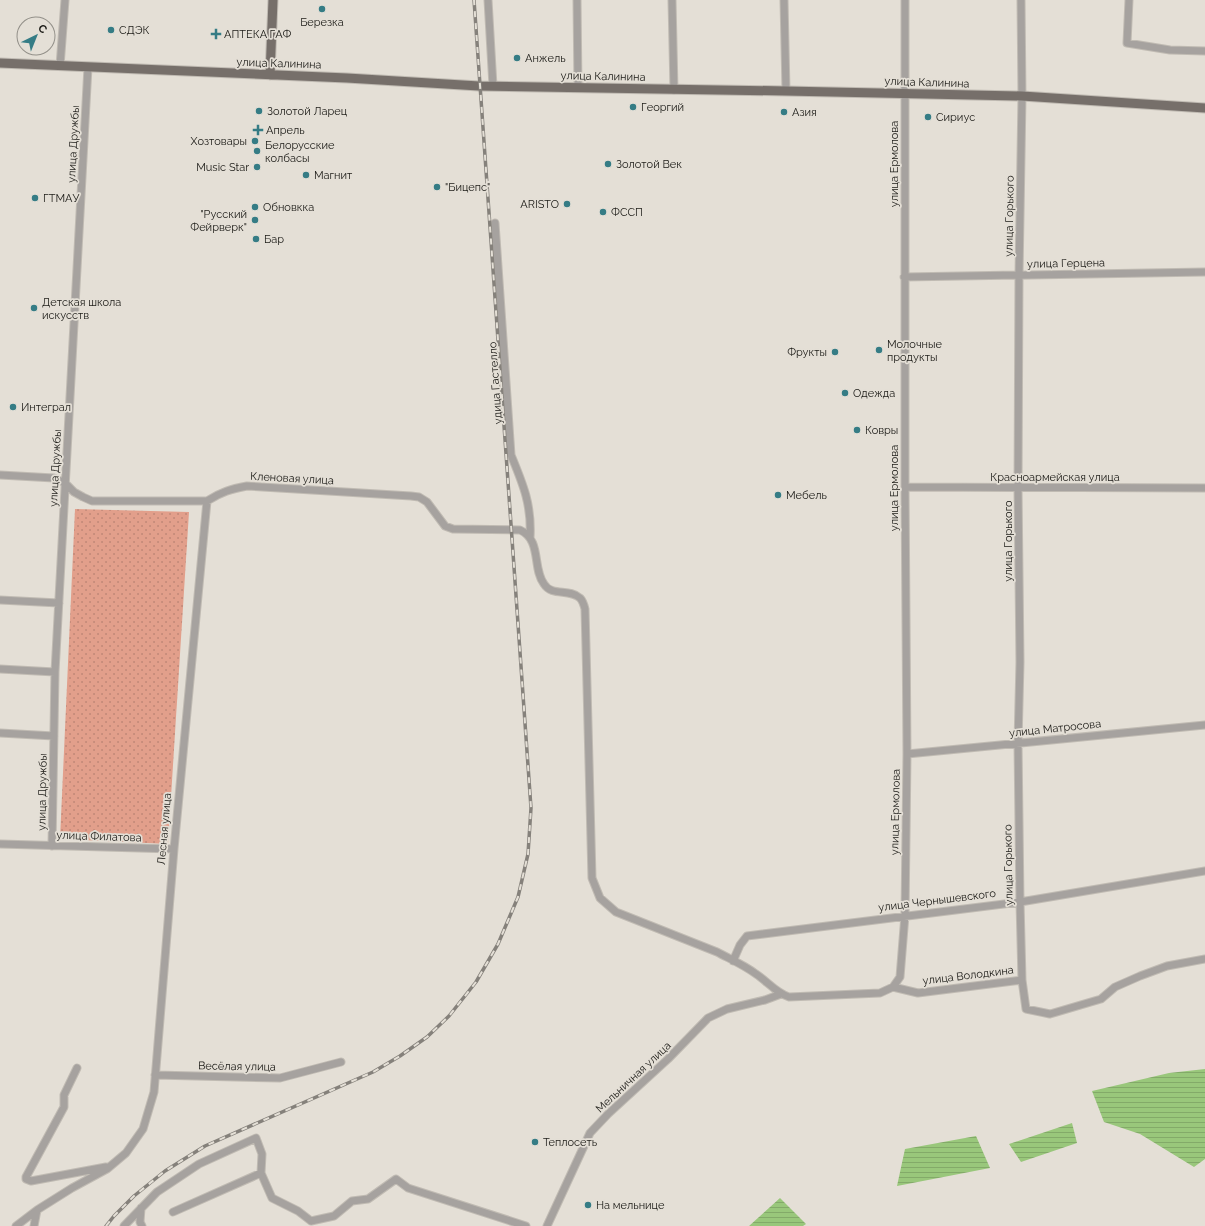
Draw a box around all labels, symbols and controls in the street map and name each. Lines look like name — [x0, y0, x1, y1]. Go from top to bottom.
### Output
marker: Березка — [317, 4, 327, 14]
north arrow — [16, 16, 56, 56]
place label: Березка — [300, 16, 344, 29]
text: С — [35, 22, 50, 37]
place label: СДЭК — [119, 24, 150, 37]
marker: СДЭК — [106, 25, 116, 35]
place label: АПТЕКА ГАФ — [224, 28, 291, 41]
marker: АПТЕКА ГАФ — [211, 29, 221, 39]
place label: Анжель — [525, 52, 566, 65]
marker: Анжель — [512, 53, 522, 63]
street label: улица Калинина — [236, 56, 322, 71]
street label: улица Калинина — [560, 69, 646, 84]
street label: улица Калинина — [884, 75, 970, 90]
place label: Георгий — [641, 101, 684, 114]
marker: Георгий — [628, 102, 638, 112]
street label: улица Дружбы — [65, 105, 82, 183]
place label: Золотой Ларец — [267, 105, 348, 118]
marker: Золотой Ларец — [254, 106, 264, 116]
place label: Азия — [792, 106, 817, 119]
marker: Азия — [779, 107, 789, 117]
place label: Сириус — [936, 111, 975, 124]
marker: Сириус — [923, 112, 933, 122]
street label: улица Ермолова — [888, 121, 901, 207]
place label: Апрель — [266, 124, 305, 137]
marker: Апрель — [253, 125, 263, 135]
place label: Хозтовары — [191, 135, 247, 148]
marker: Хозтовары — [250, 136, 260, 146]
place label: Белорусские колбасы — [265, 139, 335, 165]
marker: Белорусские колбасы — [252, 146, 262, 156]
place label: Золотой Век — [616, 158, 682, 171]
marker: Золотой Век — [603, 159, 613, 169]
place label: Music Star — [196, 161, 249, 174]
marker: Music Star — [252, 162, 262, 172]
place label: Магнит — [314, 169, 353, 182]
marker: Магнит — [301, 170, 311, 180]
street label: улица Горького — [1002, 175, 1017, 257]
place label: "Бицепс" — [445, 181, 490, 194]
marker: "Бицепс" — [432, 182, 442, 192]
place label: ГТМАУ — [43, 192, 79, 205]
marker: ГТМАУ — [30, 193, 40, 203]
place label: ARISTO — [520, 198, 559, 211]
marker: ARISTO — [562, 199, 572, 209]
place label: Обновкка — [263, 201, 314, 214]
marker: Обновкка — [250, 202, 260, 212]
place label: ФССП — [611, 206, 643, 219]
marker: ФССП — [598, 207, 608, 217]
place label: "Русский Фейрверк" — [190, 208, 247, 234]
marker: "Русский Фейрверк" — [250, 215, 260, 225]
place label: Бар — [264, 233, 284, 246]
marker: Бар — [251, 234, 261, 244]
street label: улица Герцена — [1027, 256, 1105, 271]
place label: Детская школа искусств — [42, 296, 121, 322]
marker: Детская школа искусств — [29, 303, 39, 313]
place label: Молочные продукты — [887, 338, 942, 364]
street label: удица Гастелло — [486, 341, 505, 425]
marker: Молочные продукты — [874, 345, 884, 355]
place label: Фрукты — [787, 346, 827, 359]
marker: Фрукты — [830, 347, 840, 357]
place label: Одежда — [853, 387, 895, 400]
marker: Одежда — [840, 388, 850, 398]
place label: Интеграл — [21, 401, 71, 414]
marker: Интеграл — [8, 402, 18, 412]
place label: Ковры — [865, 424, 898, 437]
marker: Ковры — [852, 425, 862, 435]
street label: улица Дружбы — [47, 429, 64, 507]
street label: улица Ермолова — [888, 445, 901, 531]
street label: Кленовая улица — [250, 470, 334, 487]
street label: Красноармейская улица — [990, 471, 1120, 484]
place label: Мебель — [786, 489, 827, 502]
marker: Мебель — [773, 490, 783, 500]
street label: улица Горького — [1002, 500, 1015, 582]
street label: улица Матросова — [1008, 717, 1102, 740]
street label: улица Дружбы — [35, 753, 50, 831]
street label: улица Ермолова — [888, 769, 903, 855]
street label: Лесная улица — [155, 792, 174, 866]
street label: улица Горького — [1001, 824, 1016, 906]
street label: улица Филатова — [56, 829, 142, 844]
street label: улица Чернышевского — [878, 887, 997, 914]
street label: улица Володкина — [922, 963, 1014, 988]
street label: Мельничная улица — [593, 1039, 674, 1116]
street label: Весёлая улица — [198, 1059, 276, 1074]
place label: Теплосеть — [543, 1136, 598, 1149]
marker: Теплосеть — [530, 1137, 540, 1147]
place label: На мельнице — [596, 1199, 665, 1212]
marker: На мельнице — [583, 1200, 593, 1210]

